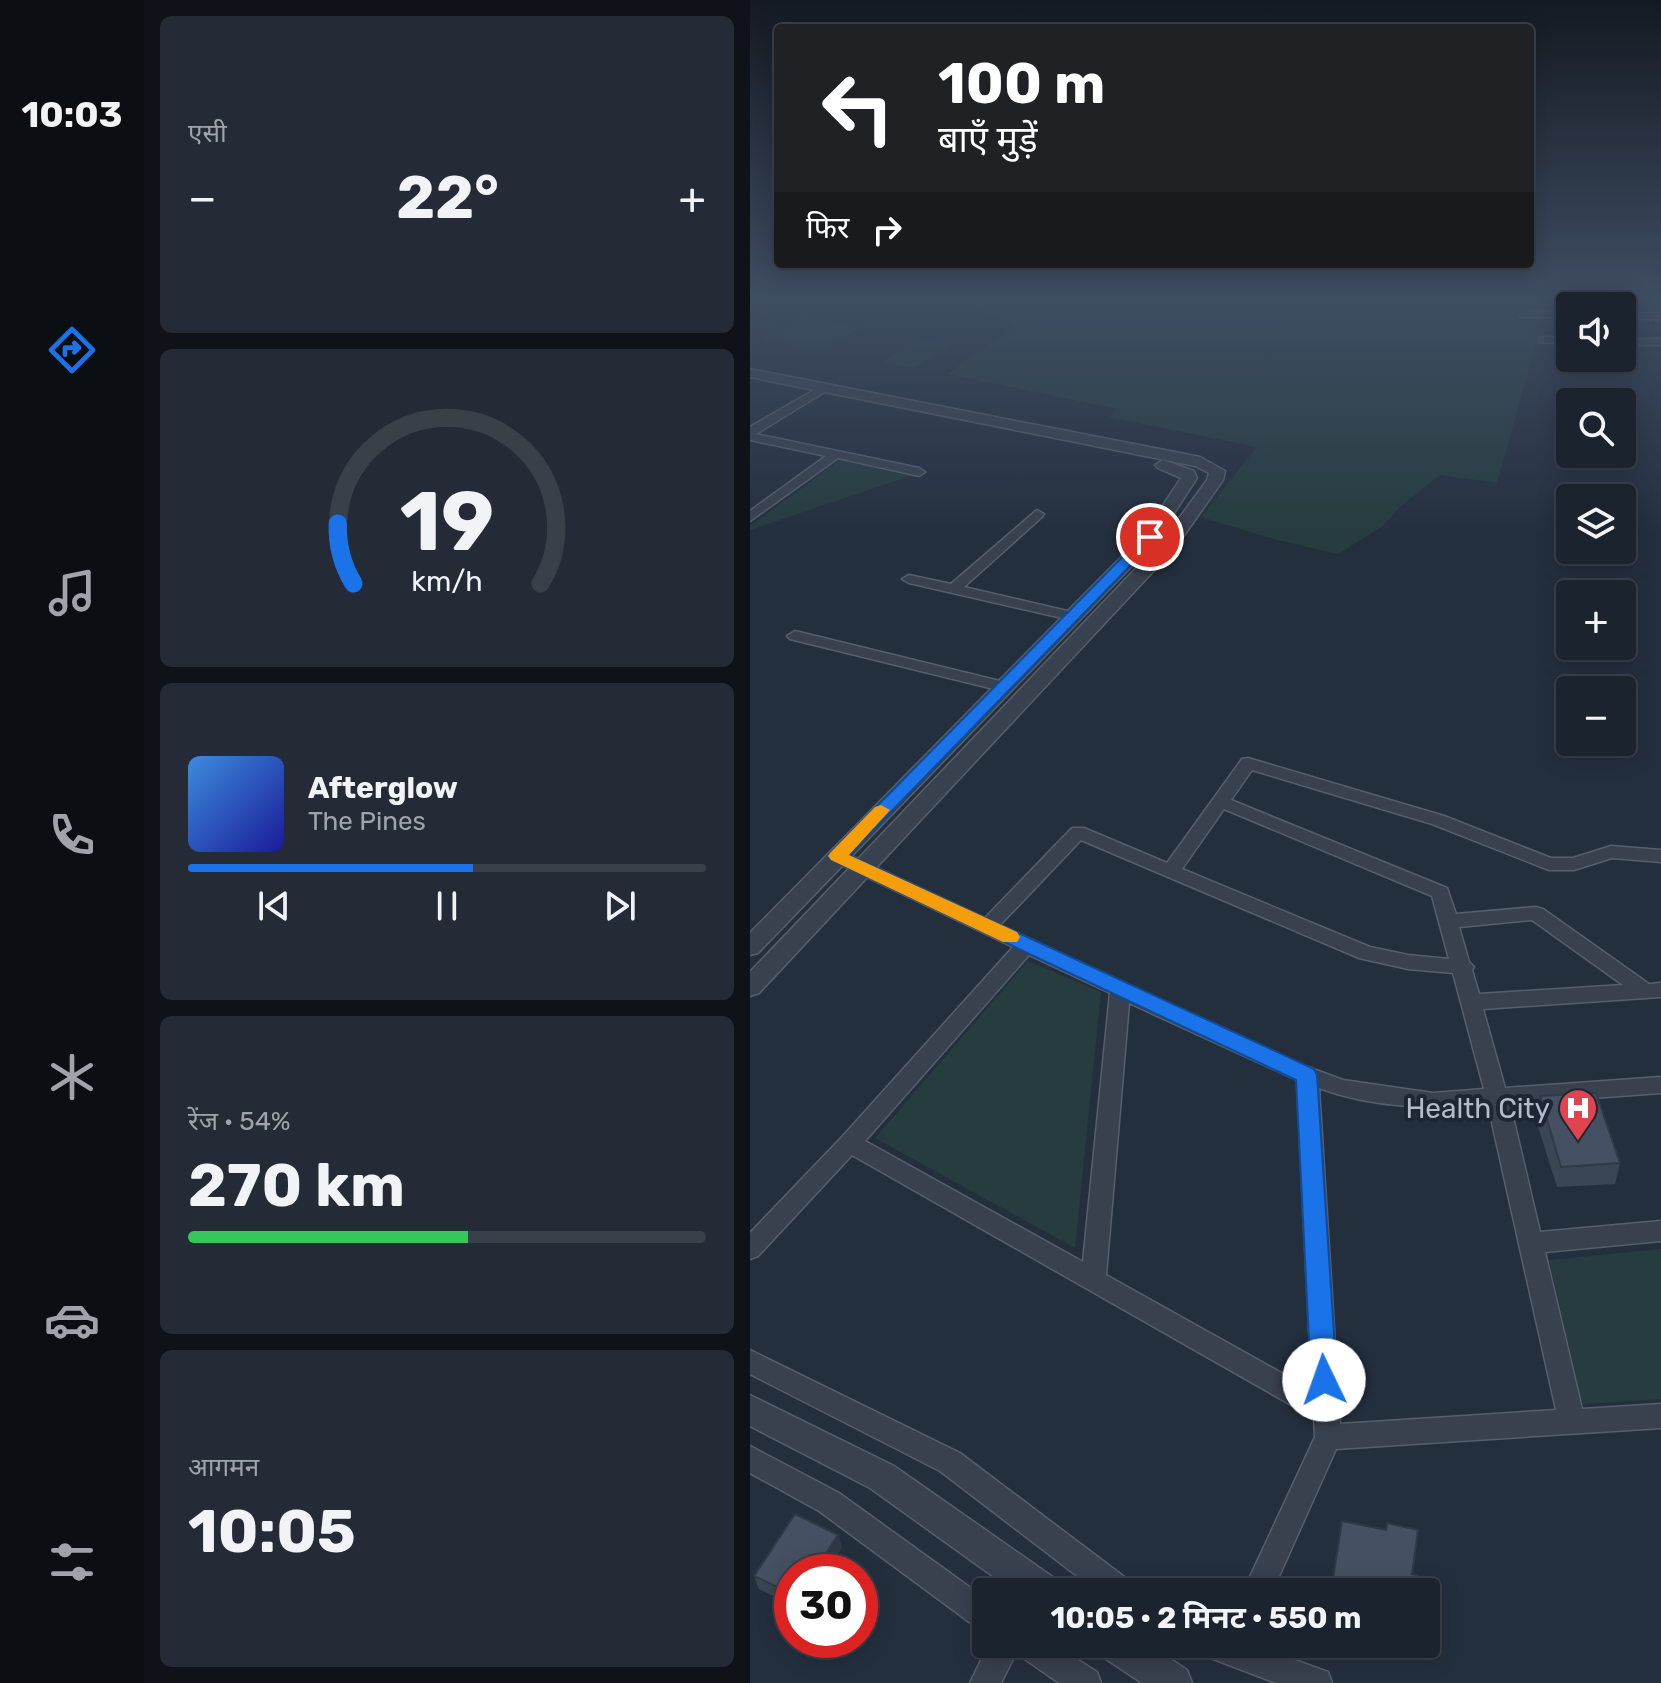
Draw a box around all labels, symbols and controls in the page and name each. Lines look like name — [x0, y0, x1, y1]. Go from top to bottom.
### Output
text: 100 m — [938, 51, 1105, 117]
icon: left — [806, 56, 910, 160]
text: 10:03 — [21, 93, 123, 136]
text: एसी — [188, 118, 227, 149]
text: बाएँ मुड़ें — [938, 118, 1037, 161]
text: 22° — [396, 162, 499, 233]
text: − — [188, 172, 217, 224]
text: + — [679, 172, 706, 224]
icon: right — [865, 208, 909, 252]
text: फिर — [806, 210, 849, 246]
map controls — [1556, 292, 1636, 756]
button: sound — [1556, 292, 1636, 372]
icon: directions — [44, 322, 100, 378]
button: search — [1556, 388, 1636, 468]
text: 19 — [400, 472, 494, 571]
button: layers — [1556, 484, 1636, 564]
pin — [1116, 503, 1184, 571]
icon: arrive — [1128, 515, 1172, 559]
text: km/h — [411, 564, 483, 598]
icon: music — [44, 565, 100, 621]
button: + — [1556, 580, 1636, 660]
button: − — [1556, 676, 1636, 756]
text: Afterglow — [308, 770, 458, 806]
text: The Pines — [308, 806, 426, 837]
icon: phone — [44, 807, 100, 863]
icon: previous — [252, 884, 296, 928]
icon: pause — [425, 884, 469, 928]
icon: next — [598, 884, 642, 928]
icon: climate — [44, 1049, 100, 1105]
hospital icon: Health City — [1557, 1087, 1599, 1142]
place label: Health City — [1405, 1092, 1550, 1125]
text: रेंज · 54% — [188, 1106, 291, 1137]
text: 270 km — [188, 1150, 405, 1221]
icon: car — [44, 1292, 100, 1348]
position arrow — [1282, 1338, 1366, 1422]
text: आगमन — [188, 1452, 259, 1483]
text: 10:05 — [188, 1496, 356, 1567]
icon: filters — [44, 1534, 100, 1590]
speed limit sign: 30 — [774, 1554, 878, 1658]
text: 10:05 · 2 मिनट · 550 m — [1050, 1600, 1362, 1636]

